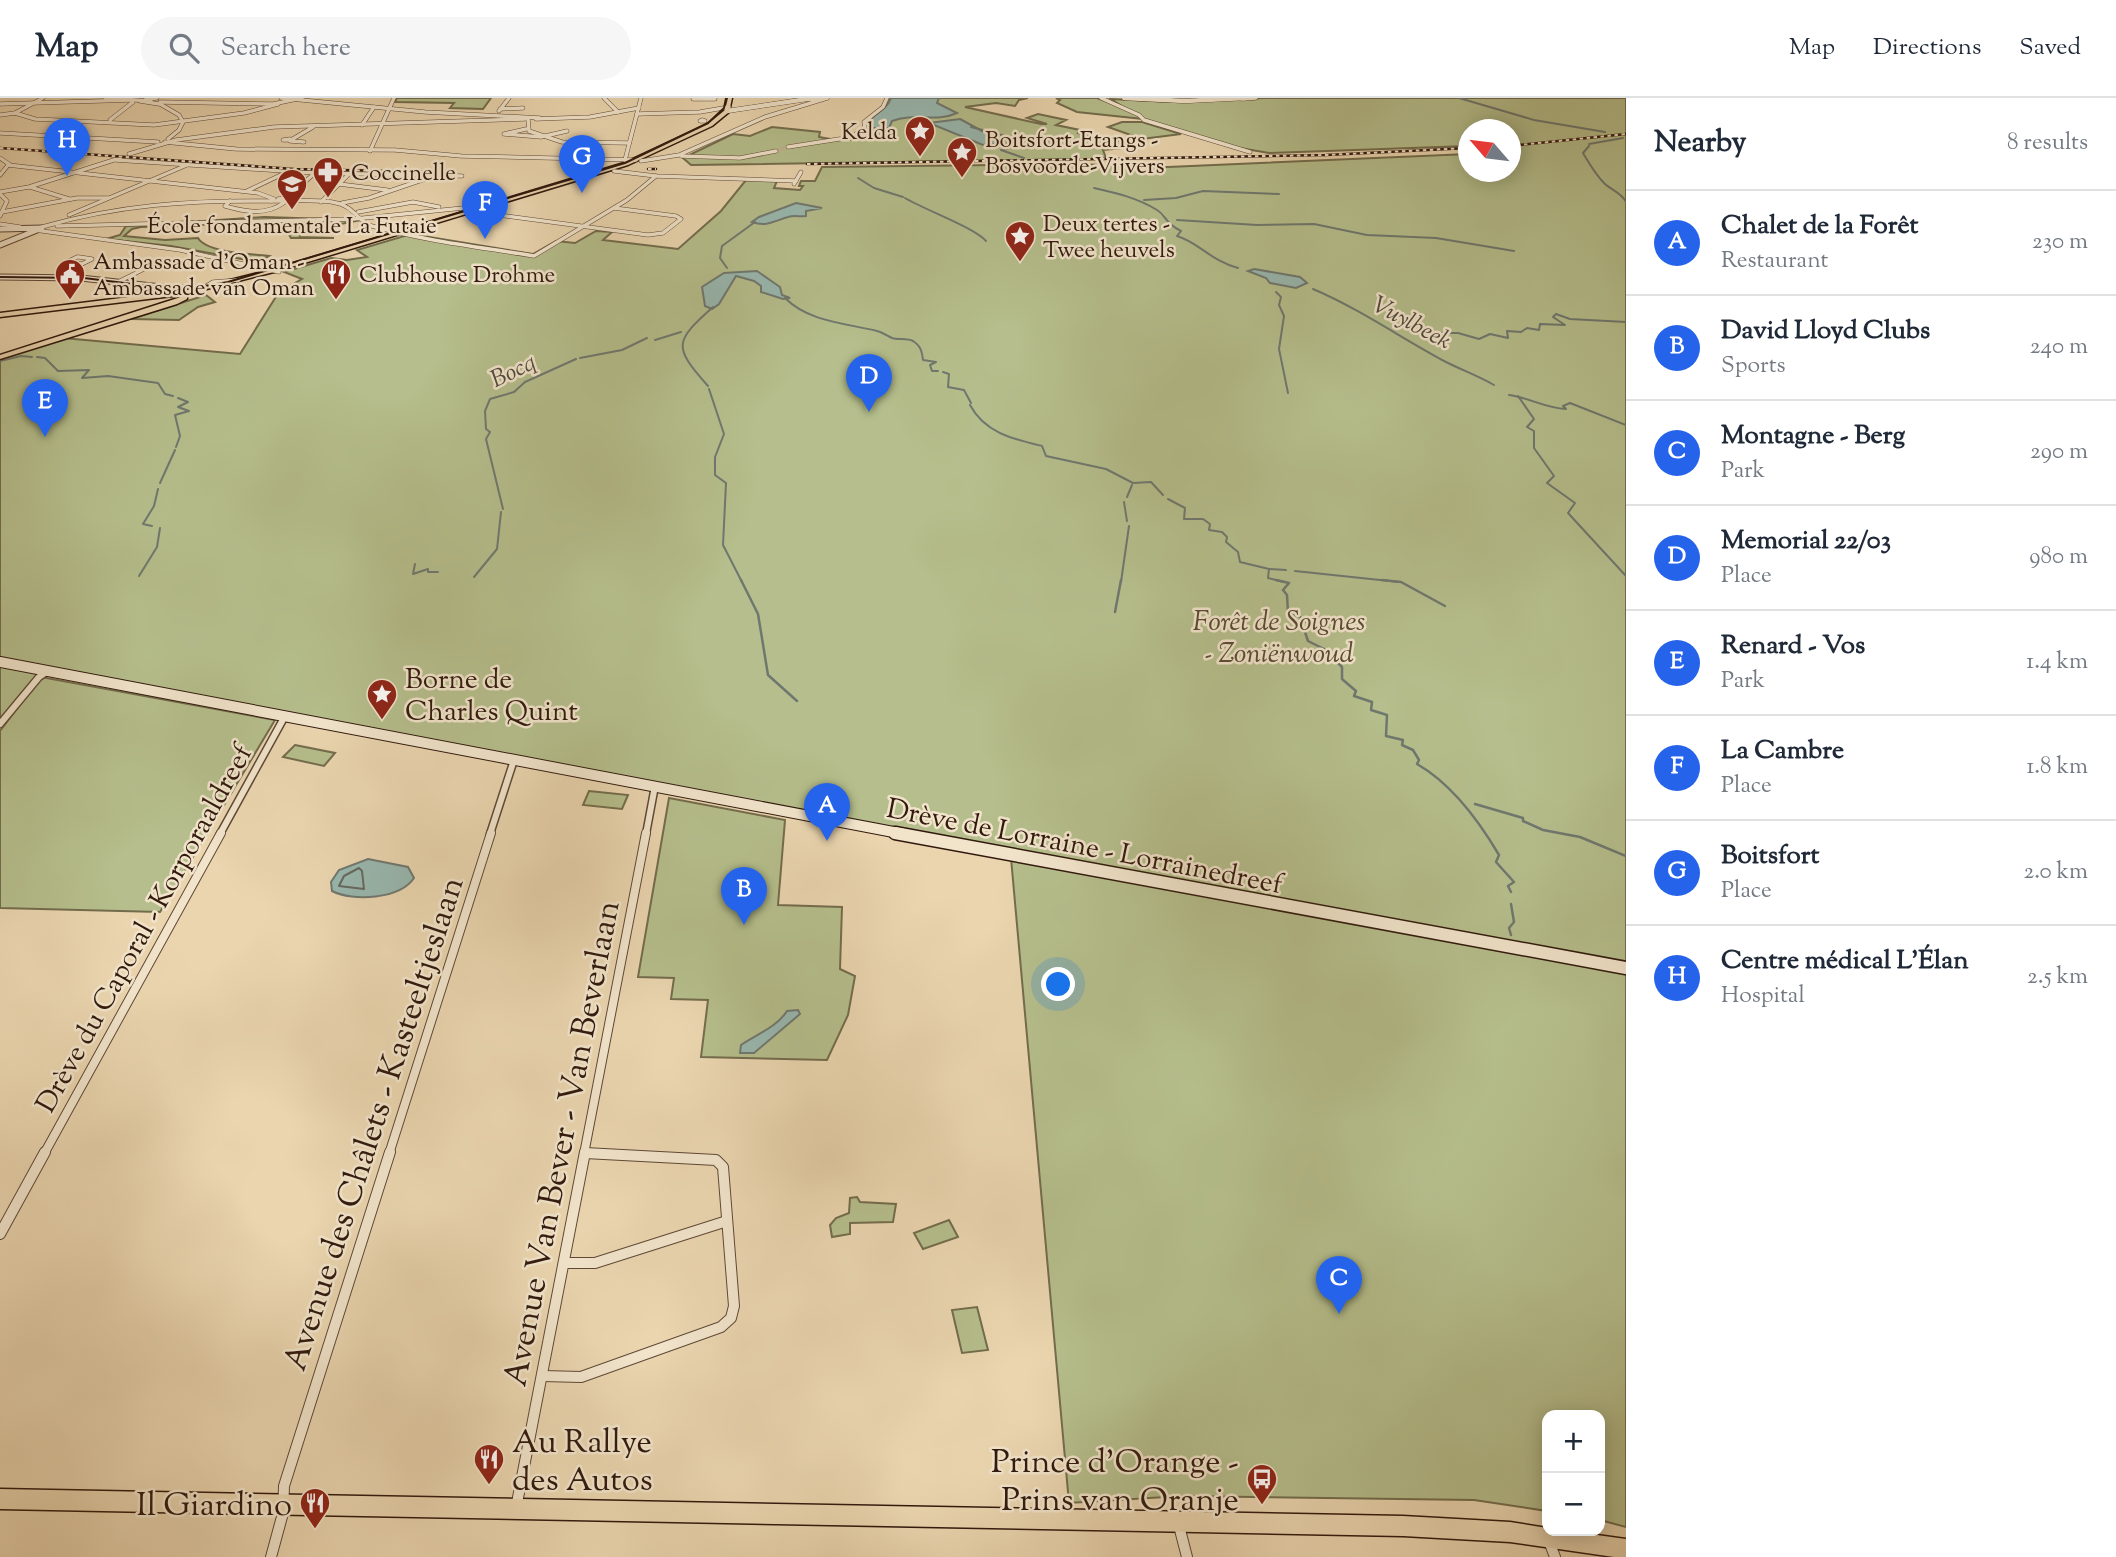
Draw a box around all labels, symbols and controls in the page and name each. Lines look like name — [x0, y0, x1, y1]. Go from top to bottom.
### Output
search box — [141, 17, 631, 80]
text: Map — [35, 24, 99, 72]
icon: search — [165, 29, 203, 67]
text: Search here — [221, 30, 351, 67]
text: Map — [1789, 31, 1835, 65]
text: Directions — [1873, 31, 1981, 65]
text: Saved — [2019, 31, 2081, 65]
place icon: Kelda — [903, 114, 937, 158]
place label: Kelda — [841, 117, 897, 150]
pin: H — [44, 118, 90, 176]
north arrow — [1458, 119, 1521, 182]
text: Nearby — [1654, 122, 1746, 165]
place label: Boitsfort-Etangs - Bosvoorde-Vijvers — [985, 125, 1165, 184]
text: 8 results — [2007, 127, 2088, 160]
pin: G — [559, 135, 605, 193]
place icon: Boitsfort-Etangs - Bosvoorde-Vijvers — [945, 135, 979, 179]
pharmacy icon: Coccinelle — [311, 155, 345, 199]
place label: Coccinelle — [351, 158, 456, 191]
school or university icon: École fondamentale La Futaie — [275, 167, 309, 211]
pin: F — [462, 181, 508, 239]
text: Chalet de la Forêt — [1721, 208, 1918, 245]
place label: Deux tertes - Twee heuvels — [1043, 209, 1175, 268]
place label: École fondamentale La Futaie — [147, 211, 437, 244]
place icon: Deux tertes - Twee heuvels — [1003, 219, 1037, 263]
text: A — [1668, 226, 1686, 259]
text: 230 m — [2032, 226, 2088, 259]
text: Restaurant — [1721, 245, 1828, 278]
place label: Ambassade d'Oman - Ambassade van Oman — [93, 247, 315, 306]
public building icon: Ambassade d'Oman - Ambassade van Oman — [53, 257, 87, 301]
restaurant icon: Clubhouse Drohme — [319, 257, 353, 301]
place label: Clubhouse Drohme — [359, 260, 555, 293]
water label: Vuylbeek — [1365, 289, 1457, 359]
text: David Lloyd Clubs — [1721, 313, 1930, 350]
text: B — [1670, 331, 1684, 364]
text: 240 m — [2030, 331, 2088, 364]
water label: Bocq — [485, 346, 543, 397]
text: Sports — [1721, 350, 1786, 383]
pin: D — [846, 354, 892, 412]
pin: E — [22, 379, 68, 437]
text: Montagne - Berg — [1721, 418, 1905, 455]
text: C — [1668, 436, 1686, 469]
text: 290 m — [2030, 436, 2088, 469]
text: Park — [1721, 455, 1765, 488]
text: Memorial 22/03 — [1721, 523, 1891, 560]
text: D — [1668, 541, 1686, 574]
text: 980 m — [2029, 541, 2088, 574]
text: Place — [1721, 560, 1772, 593]
park label: Forêt de Soignes - Zoniënwoud — [1193, 603, 1365, 675]
text: Renard - Vos — [1721, 628, 1865, 665]
text: E — [1670, 646, 1684, 679]
text: 1.4 km — [2026, 646, 2088, 679]
place label: Borne de Charles Quint — [405, 661, 578, 733]
text: Park — [1721, 665, 1765, 698]
place icon: Borne de Charles Quint — [365, 677, 399, 721]
text: La Cambre — [1721, 733, 1844, 770]
street label: Drève du Caporal - Korporaaldreef — [27, 737, 264, 1121]
text: F — [1671, 751, 1683, 784]
text: 1.8 km — [2026, 751, 2088, 784]
text: Place — [1721, 770, 1772, 803]
pin: A — [804, 783, 850, 841]
street label: Drève de Lorraine - Lorrainedreef — [883, 790, 1287, 906]
text: Boitsfort — [1721, 838, 1819, 875]
text: G — [1668, 856, 1686, 889]
text: 2.0 km — [2023, 856, 2088, 889]
pin: B — [721, 867, 767, 925]
street label: Avenue des Châlets - Kasteeltjeslaan — [273, 871, 478, 1377]
text: Place — [1721, 875, 1772, 908]
street label: Avenue Van Bever - Van Beverlaan — [493, 897, 635, 1391]
text: Centre médical L'Élan — [1721, 943, 1969, 980]
text: H — [1668, 961, 1686, 994]
text: 2.5 km — [2027, 961, 2088, 994]
your location — [1041, 967, 1075, 1001]
text: Hospital — [1721, 980, 1805, 1013]
pin: C — [1316, 1256, 1362, 1314]
map controls — [1542, 1410, 1605, 1536]
button: + — [1542, 1410, 1605, 1473]
place label: Au Rallye des Autos — [512, 1420, 653, 1506]
place label: Prince d'Orange - Prins van Oranje — [991, 1440, 1239, 1526]
restaurant icon: Au Rallye des Autos — [472, 1442, 506, 1486]
bus stop icon: Prince d'Orange - Prins van Oranje — [1245, 1462, 1279, 1506]
button: − — [1542, 1473, 1605, 1536]
place label: Il Giardino — [136, 1483, 292, 1531]
restaurant icon: Il Giardino — [298, 1486, 332, 1530]

